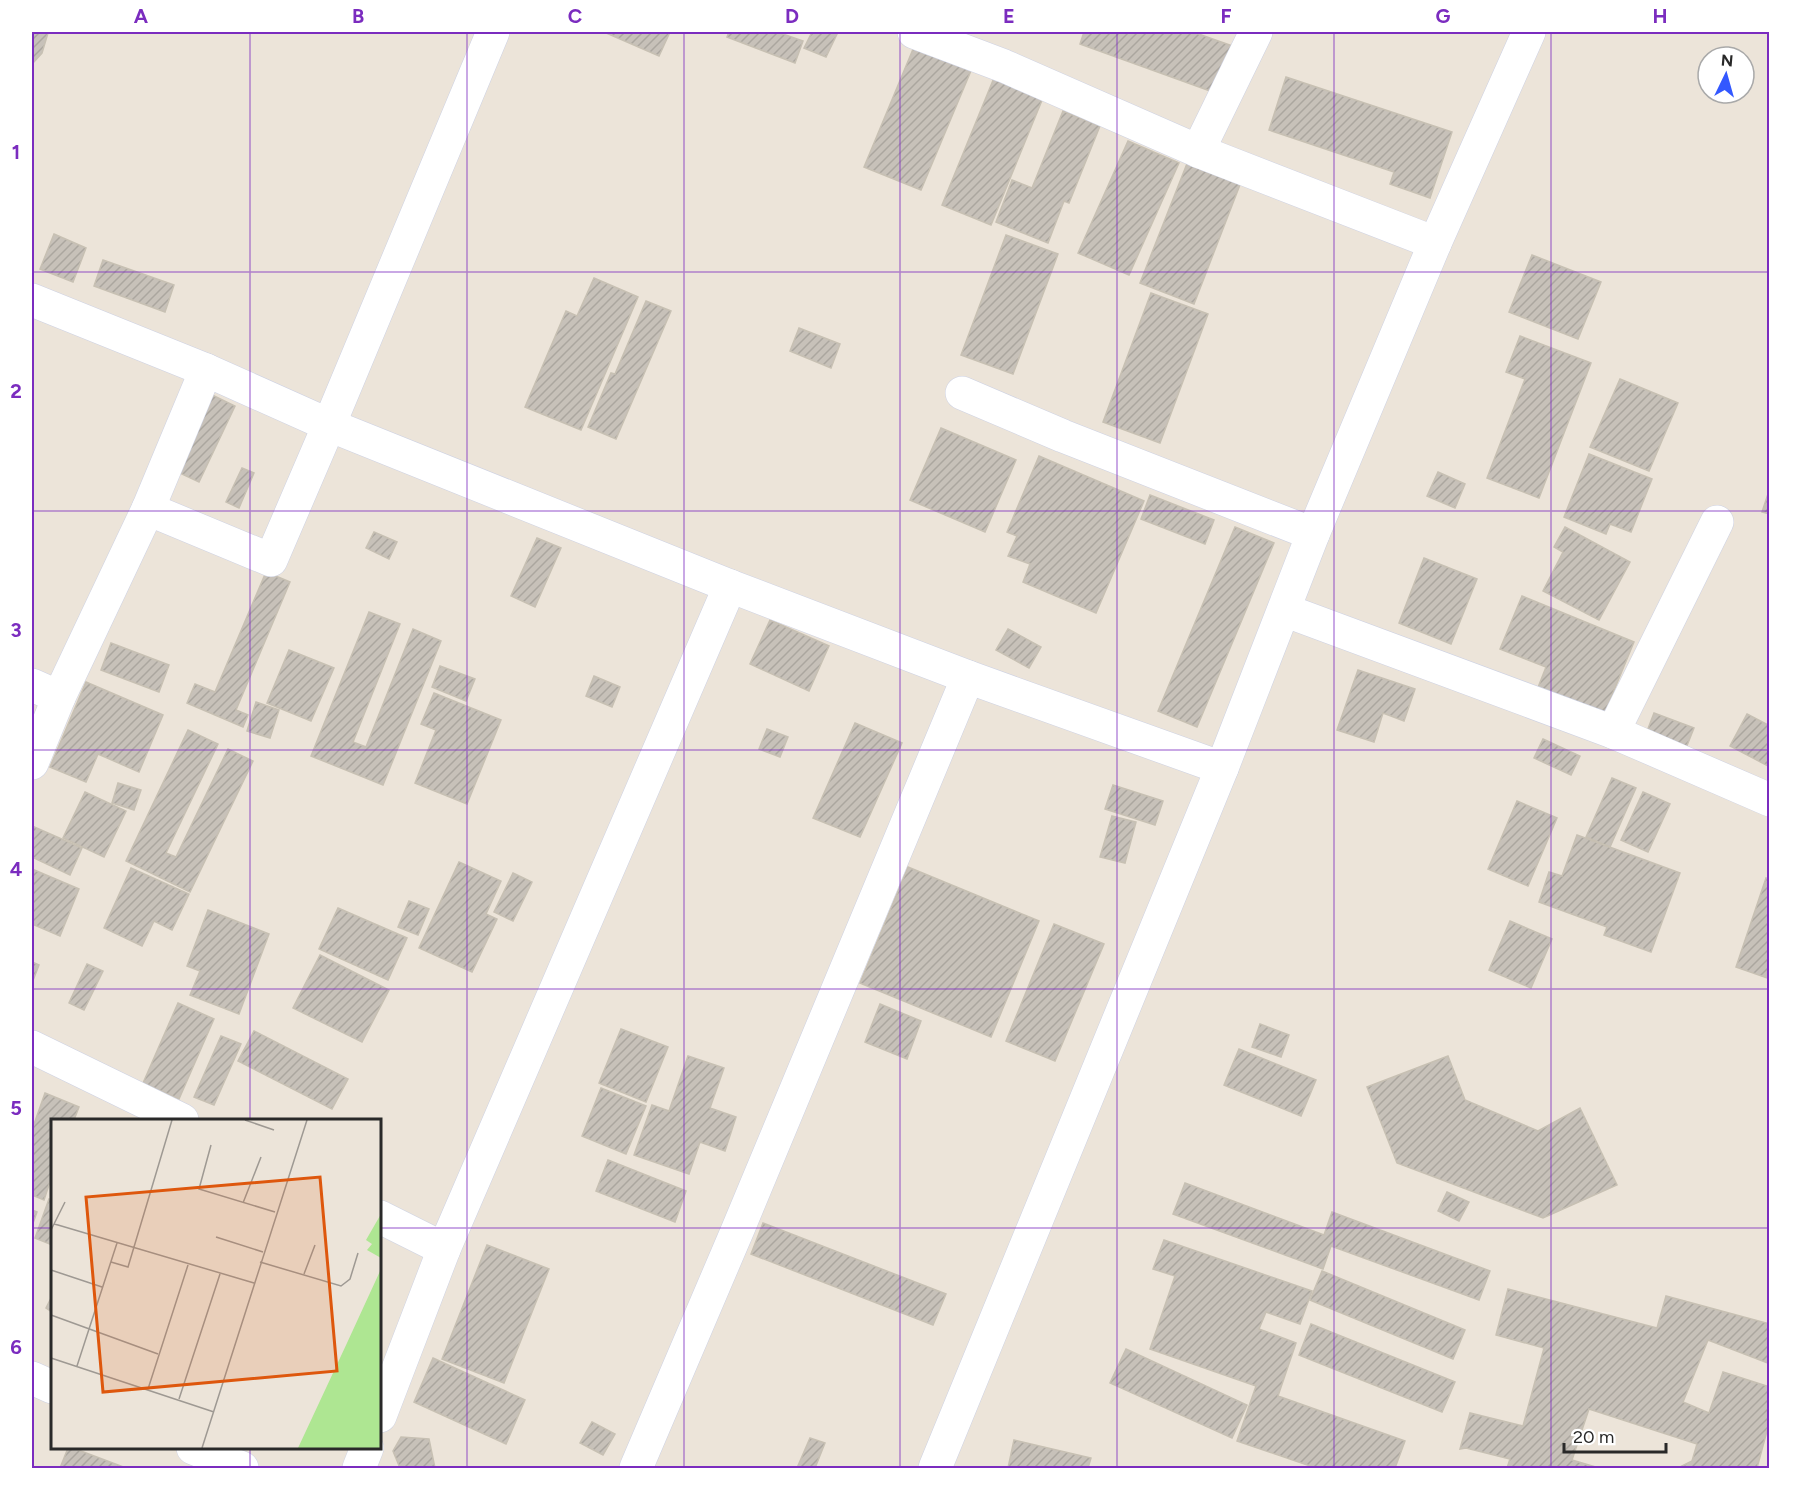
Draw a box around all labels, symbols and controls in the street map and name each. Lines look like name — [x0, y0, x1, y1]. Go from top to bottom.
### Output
text: A — [134, 4, 149, 28]
text: B — [352, 4, 364, 28]
text: C — [568, 4, 582, 28]
text: D — [785, 4, 799, 28]
text: E — [1003, 4, 1015, 28]
text: F — [1220, 4, 1232, 28]
text: G — [1436, 4, 1451, 28]
text: H — [1653, 4, 1668, 28]
north arrow — [1696, 45, 1756, 105]
text: N — [1720, 51, 1734, 71]
text: 1 — [12, 140, 20, 164]
text: 2 — [10, 379, 22, 403]
text: 3 — [10, 618, 22, 642]
text: 4 — [10, 857, 23, 881]
text: 5 — [10, 1096, 22, 1120]
inset map — [51, 1119, 381, 1449]
text: 6 — [10, 1335, 22, 1359]
scale bar — [1564, 1416, 1666, 1454]
text: 20 m — [1573, 1426, 1614, 1448]

